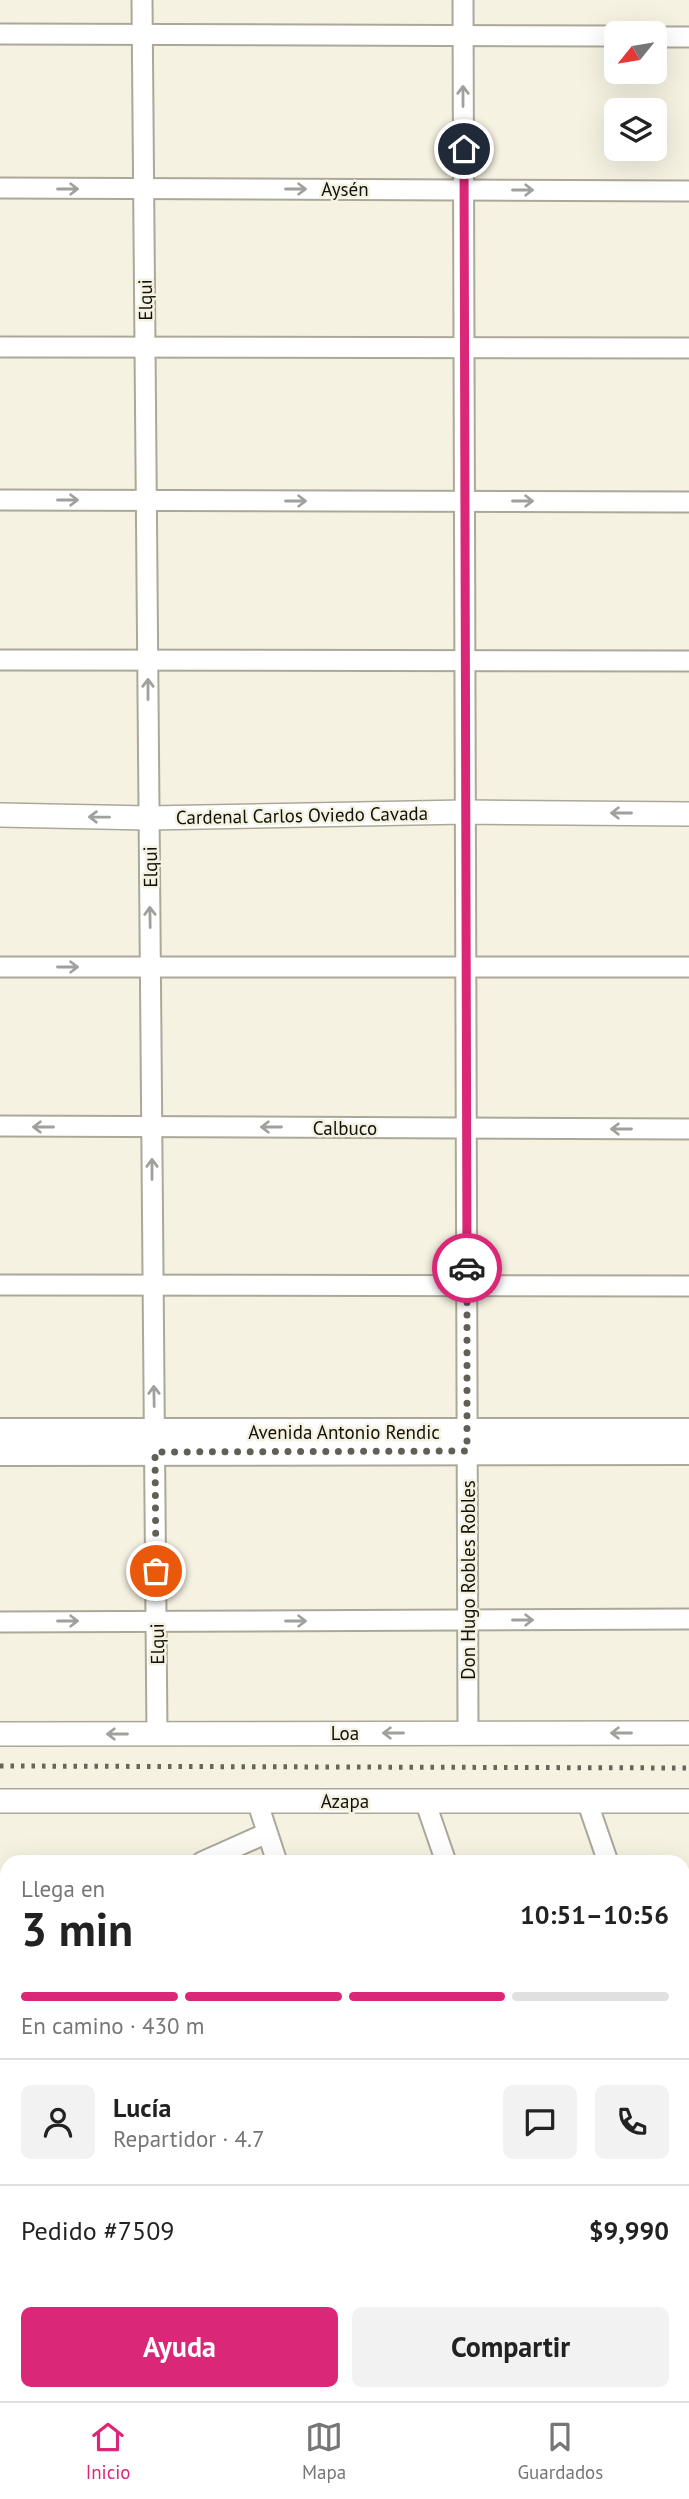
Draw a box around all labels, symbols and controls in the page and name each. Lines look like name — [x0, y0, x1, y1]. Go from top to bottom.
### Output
north arrow — [604, 21, 667, 84]
map controls — [604, 21, 667, 161]
one-way arrow — [456, 85, 470, 108]
button: layers — [604, 98, 667, 161]
pin — [434, 119, 494, 179]
icon: home — [445, 130, 483, 168]
street label: Aysén — [321, 177, 369, 201]
one-way arrow — [56, 182, 79, 196]
one-way arrow — [284, 182, 307, 196]
one-way arrow — [511, 183, 534, 197]
street label: Elqui — [133, 279, 157, 321]
one-way arrow — [56, 493, 79, 507]
one-way arrow — [284, 494, 307, 508]
one-way arrow — [511, 494, 534, 508]
one-way arrow — [141, 678, 155, 701]
street label: Cardenal Carlos Oviedo Cavada — [176, 801, 428, 829]
one-way arrow — [610, 806, 633, 820]
one-way arrow — [88, 810, 111, 824]
street label: Elqui — [138, 846, 162, 888]
one-way arrow — [143, 905, 157, 928]
one-way arrow — [56, 960, 79, 974]
street label: Calbuco — [313, 1116, 377, 1140]
one-way arrow — [32, 1120, 55, 1134]
one-way arrow — [260, 1121, 283, 1134]
one-way arrow — [610, 1122, 633, 1136]
one-way arrow — [145, 1157, 159, 1180]
courier — [432, 1233, 502, 1303]
icon: car — [448, 1249, 486, 1287]
one-way arrow — [148, 1385, 161, 1408]
street label: Avenida Antonio Rendic — [248, 1420, 440, 1444]
street label: Don Hugo Robles Robles — [456, 1480, 480, 1680]
pin — [126, 1541, 186, 1601]
icon: bag — [137, 1552, 175, 1590]
one-way arrow — [511, 1613, 534, 1627]
one-way arrow — [56, 1614, 79, 1628]
one-way arrow — [284, 1614, 307, 1628]
street label: Elqui — [145, 1623, 169, 1665]
street label: Loa — [331, 1721, 359, 1745]
one-way arrow — [382, 1726, 405, 1740]
one-way arrow — [610, 1726, 633, 1740]
one-way arrow — [106, 1727, 129, 1741]
street label: Azapa — [321, 1789, 369, 1813]
text: Llega en — [21, 1874, 105, 1903]
text: 10:51–10:56 — [520, 1898, 669, 1931]
text: 3 min — [21, 1899, 133, 1959]
text: En camino · 430 m — [21, 2011, 204, 2040]
button: person — [21, 2085, 95, 2159]
button: chat — [503, 2085, 577, 2159]
button: phone — [595, 2085, 669, 2159]
text: Lucía — [113, 2091, 172, 2124]
text: Repartidor · 4.7 — [113, 2124, 265, 2153]
text: Pedido #7509 — [21, 2214, 174, 2247]
text: $9,990 — [589, 2214, 669, 2247]
button: Ayuda — [21, 2307, 338, 2387]
button: Compartir — [352, 2307, 669, 2387]
tab: Inicio — [86, 2418, 131, 2484]
tab: Mapa — [302, 2418, 346, 2484]
tab: Guardados — [517, 2418, 603, 2484]

